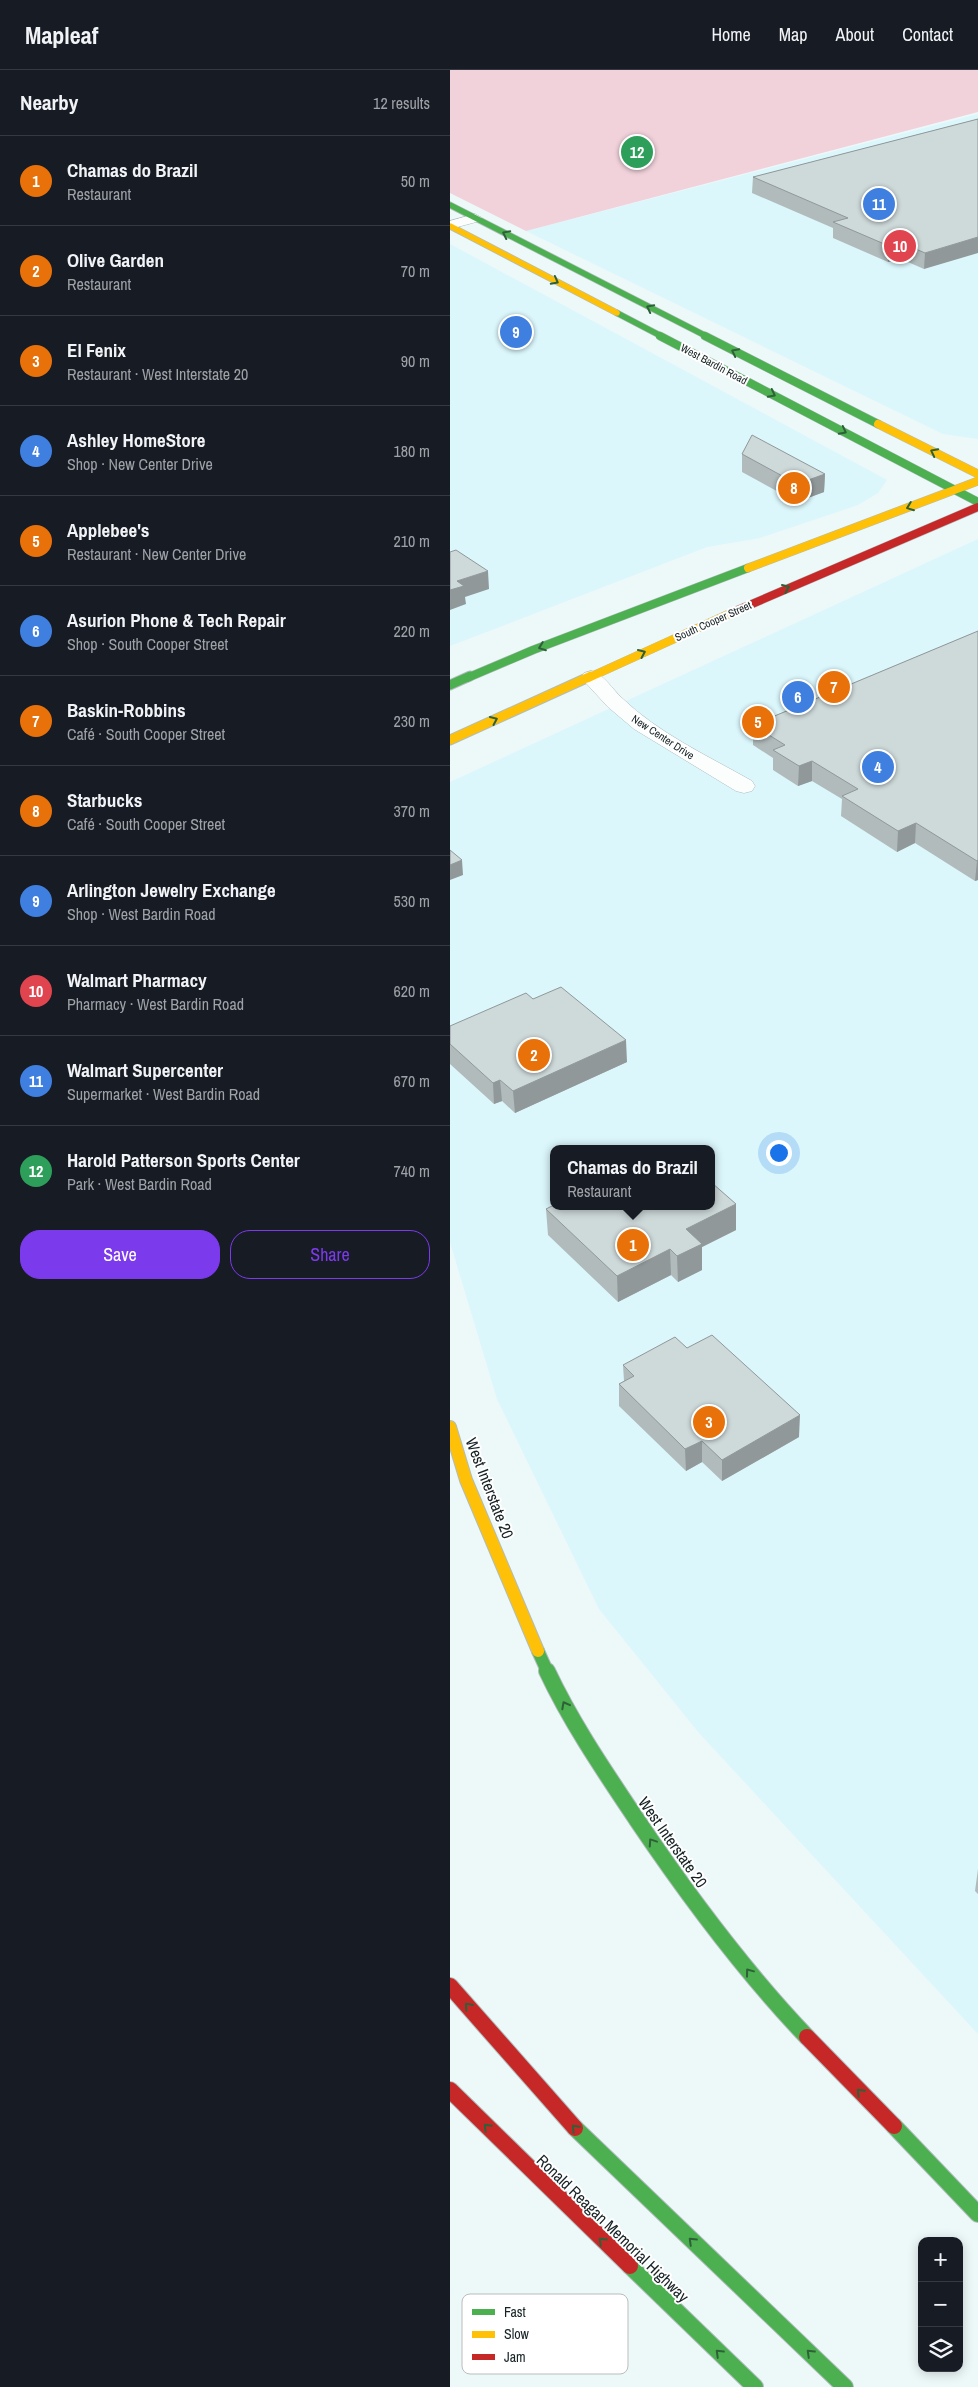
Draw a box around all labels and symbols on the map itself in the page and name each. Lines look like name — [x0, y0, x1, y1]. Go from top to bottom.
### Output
pin: 12 — [621, 133, 653, 171]
pin: 11 — [863, 185, 895, 223]
pin: 10 — [884, 227, 916, 265]
one-way arrow — [502, 230, 511, 240]
one-way arrow — [550, 275, 559, 285]
one-way arrow — [647, 304, 656, 314]
pin: 9 — [500, 313, 532, 351]
street label: West Bardin Road — [678, 341, 750, 387]
one-way arrow — [731, 348, 740, 358]
one-way arrow — [767, 388, 776, 398]
one-way arrow — [838, 425, 847, 435]
one-way arrow — [931, 448, 940, 458]
pin: 8 — [778, 469, 810, 507]
one-way arrow — [907, 501, 915, 511]
one-way arrow — [781, 584, 790, 595]
street label: South Cooper Street — [673, 598, 754, 644]
one-way arrow — [539, 641, 547, 651]
one-way arrow — [637, 649, 646, 659]
pin: 7 — [818, 668, 850, 706]
pin: 6 — [782, 678, 814, 716]
pin: 5 — [742, 703, 774, 741]
street label: New Center Drive — [629, 712, 697, 762]
one-way arrow — [489, 716, 498, 727]
pin: 4 — [862, 748, 894, 786]
pin: 2 — [518, 1036, 550, 1074]
your location — [766, 1140, 792, 1166]
pin: 1 — [617, 1226, 649, 1264]
pin: 3 — [693, 1403, 725, 1441]
street label: West Interstate 20 — [461, 1434, 519, 1542]
one-way arrow — [561, 1701, 571, 1710]
street label: West Interstate 20 — [634, 1792, 712, 1892]
one-way arrow — [649, 1839, 658, 1848]
one-way arrow — [746, 1969, 755, 1978]
one-way arrow — [464, 2003, 473, 2012]
one-way arrow — [856, 2088, 865, 2097]
one-way arrow — [483, 2123, 492, 2132]
one-way arrow — [572, 2125, 581, 2134]
street label: Ronald Reagan Memorial Highway — [532, 2149, 694, 2307]
one-way arrow — [599, 2238, 608, 2247]
one-way arrow — [688, 2238, 697, 2247]
legend — [462, 2294, 628, 2374]
text: Fast — [504, 2303, 526, 2321]
text: Slow — [504, 2325, 530, 2343]
text: Jam — [504, 2348, 526, 2366]
one-way arrow — [716, 2350, 725, 2359]
one-way arrow — [806, 2350, 815, 2359]

